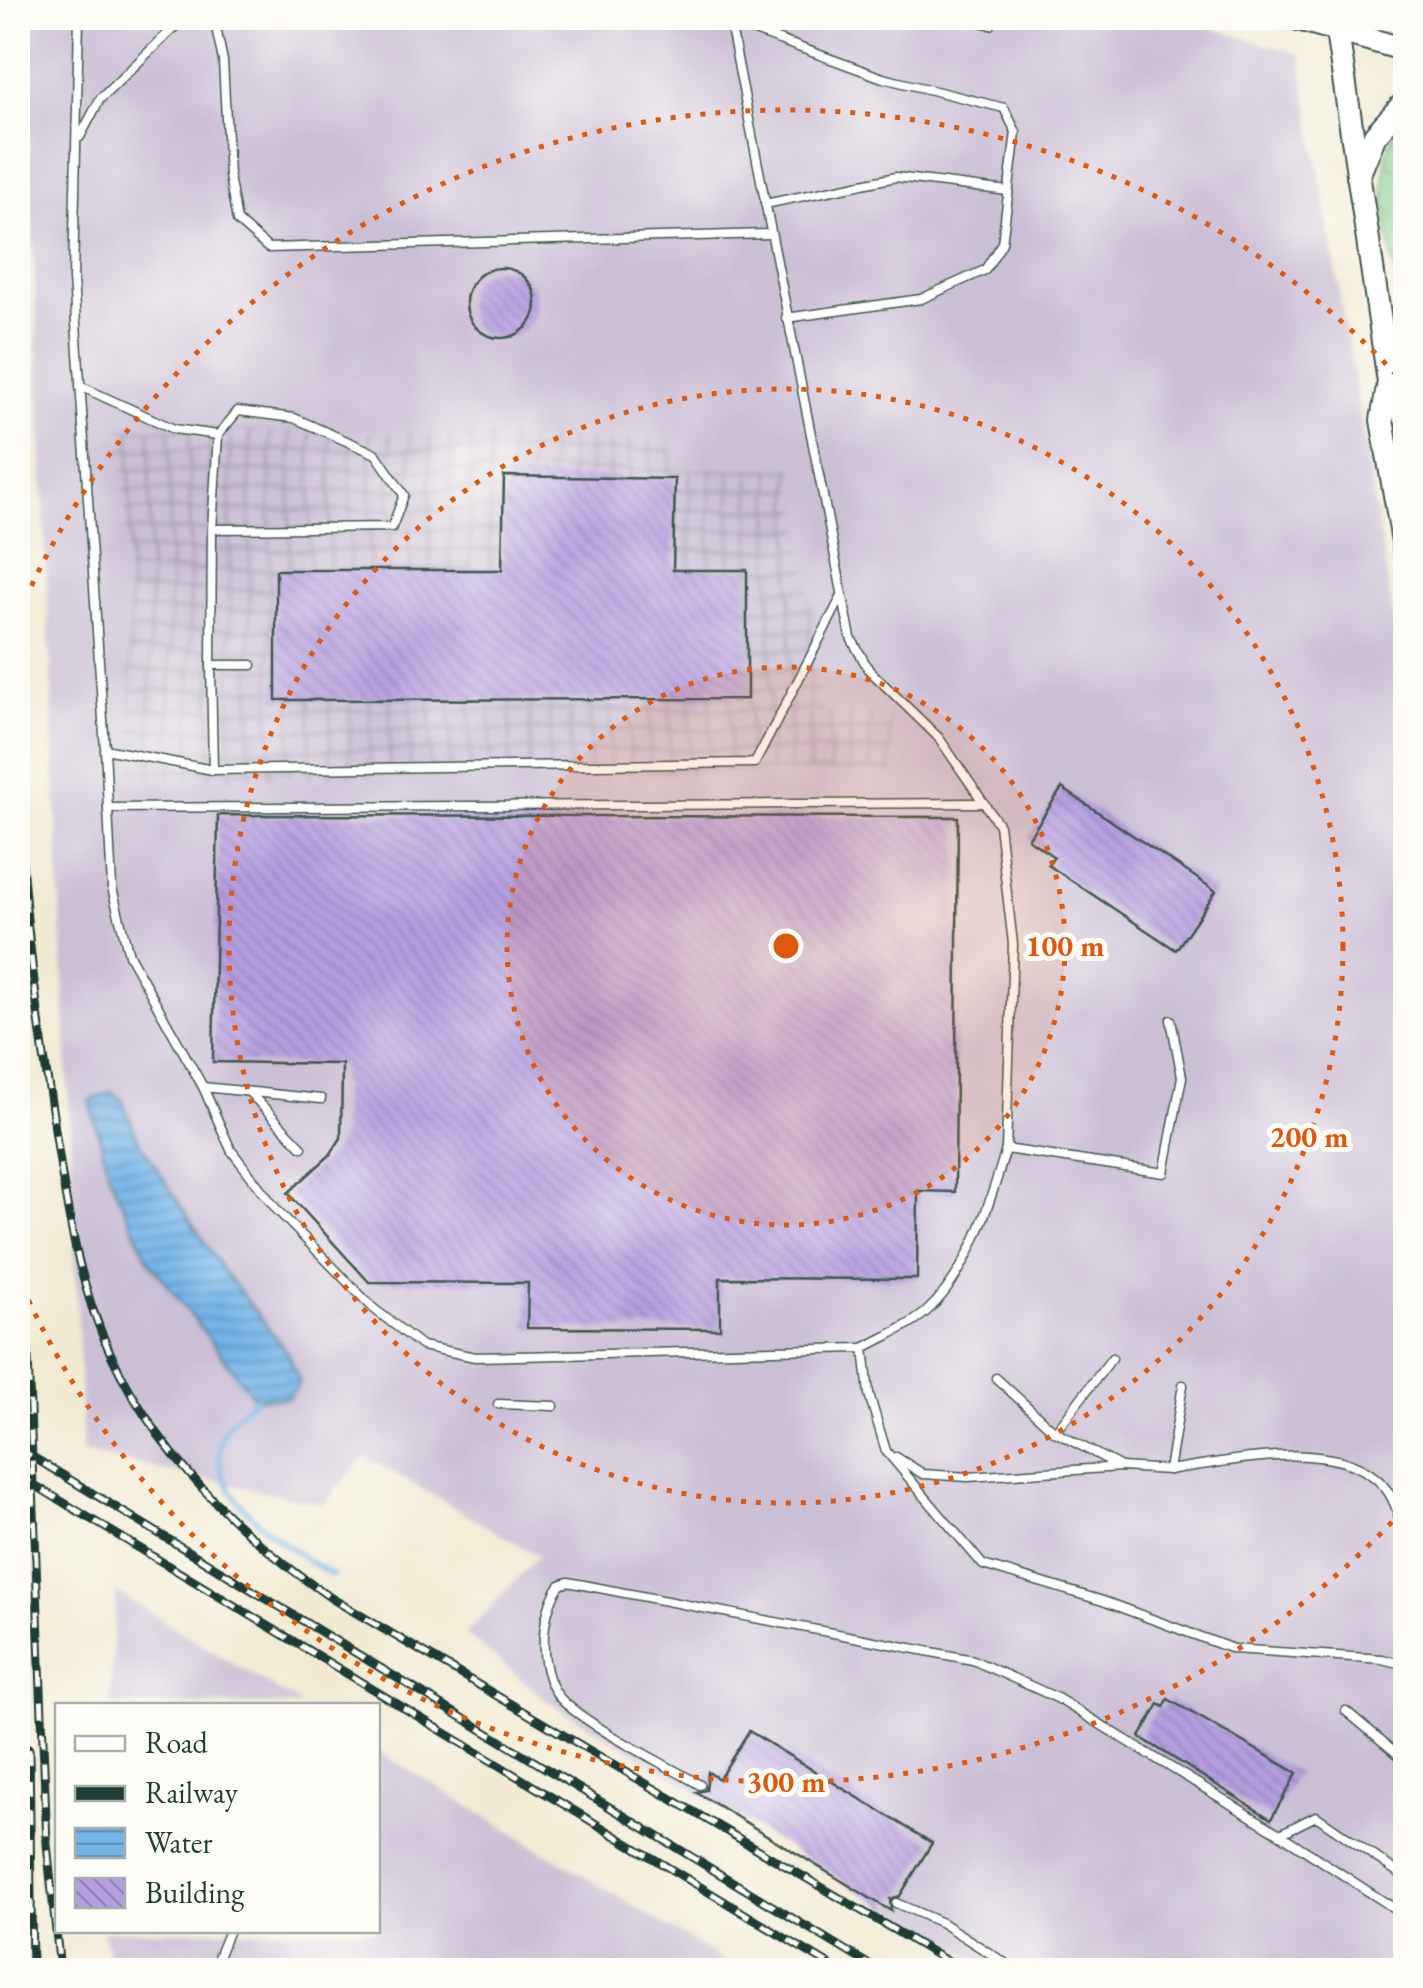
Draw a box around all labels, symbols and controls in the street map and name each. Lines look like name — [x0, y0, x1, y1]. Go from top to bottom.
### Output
text: 100 m — [1026, 926, 1104, 965]
centre of rings — [768, 928, 804, 964]
text: 200 m — [1270, 1117, 1348, 1156]
legend — [55, 1703, 380, 1933]
text: Road — [145, 1723, 209, 1762]
text: 300 m — [747, 1762, 825, 1801]
text: Railway — [145, 1773, 239, 1812]
text: Water — [145, 1823, 213, 1862]
text: Building — [145, 1873, 245, 1912]

